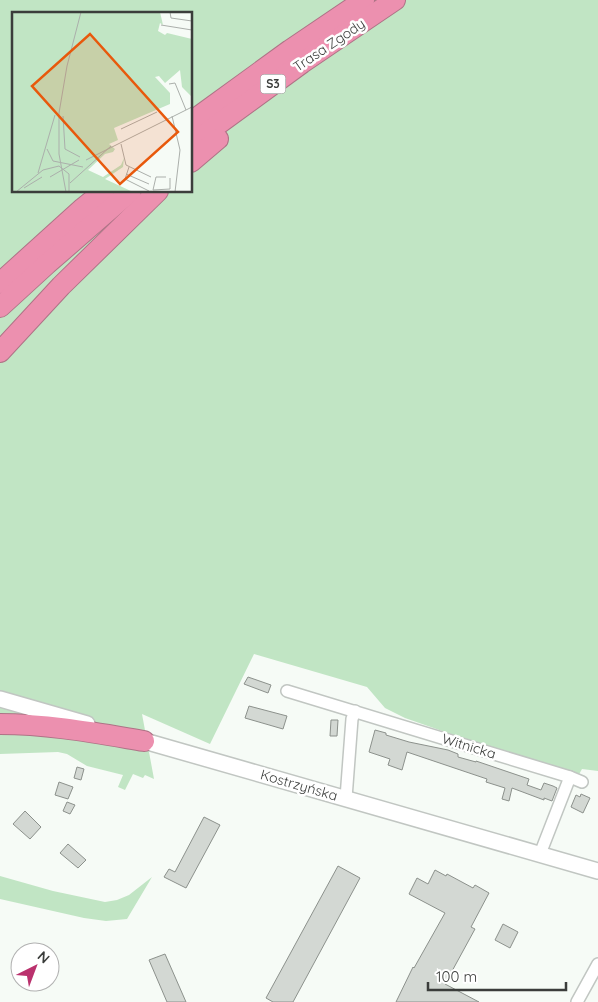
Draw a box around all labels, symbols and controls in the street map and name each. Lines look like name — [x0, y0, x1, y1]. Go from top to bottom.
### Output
inset map — [12, 12, 192, 192]
street label: Trasa Zgody — [290, 14, 368, 76]
road number: S3 — [260, 74, 286, 94]
street label: Witnicka — [440, 729, 498, 763]
street label: Kostrzyńska — [258, 765, 340, 805]
north arrow — [10, 942, 60, 992]
text: N — [34, 947, 54, 967]
scale bar — [428, 960, 566, 992]
text: 100 m — [436, 967, 477, 986]

